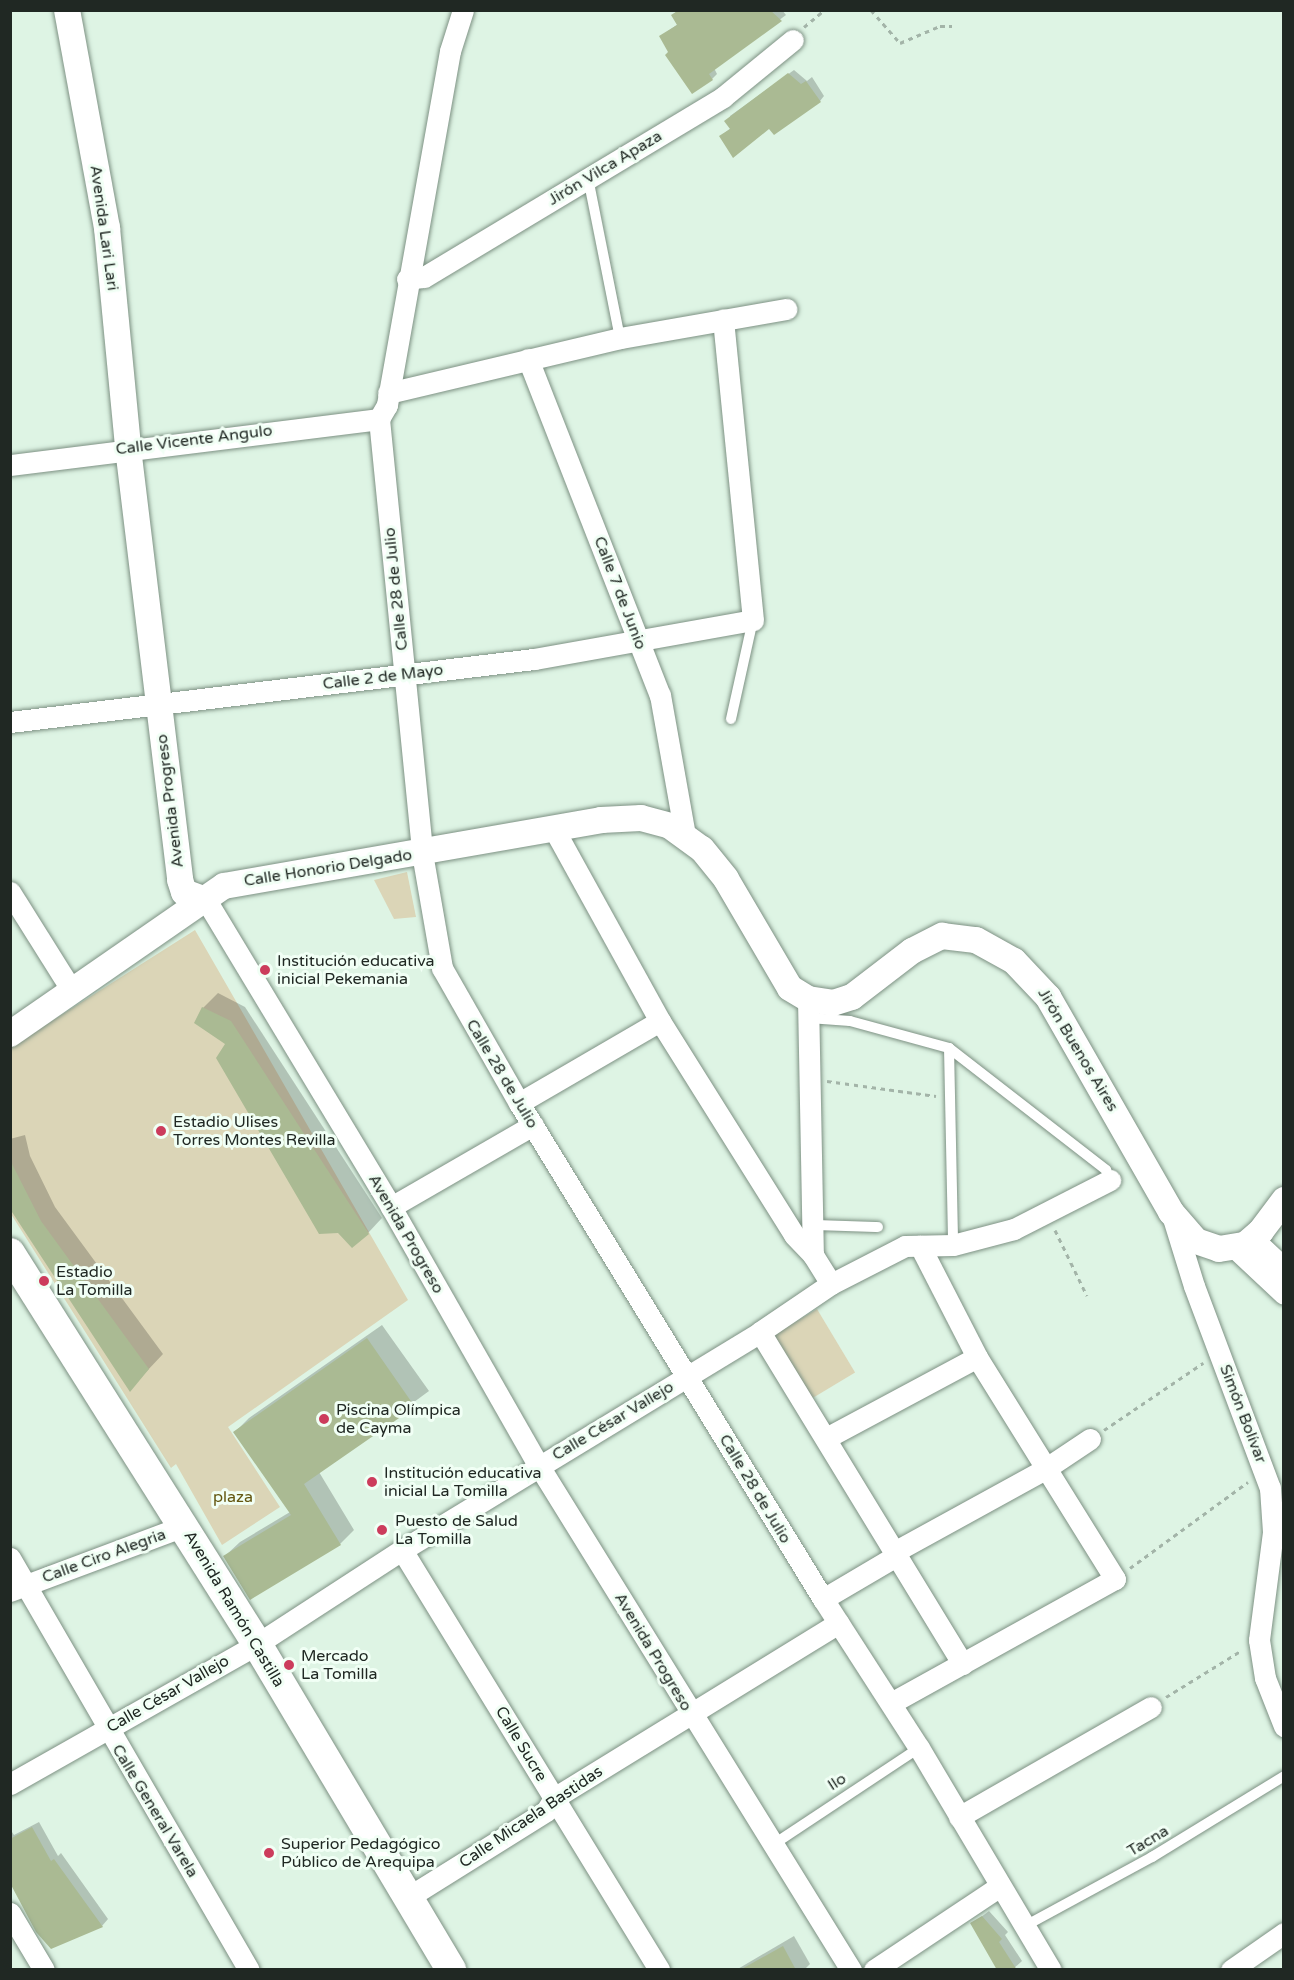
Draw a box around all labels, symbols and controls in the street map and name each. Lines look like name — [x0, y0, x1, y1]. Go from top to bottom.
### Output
street label: Jirón Vilca Apaza — [545, 126, 665, 210]
street label: Avenida Lari Lari — [86, 164, 122, 292]
street label: Calle Vicente Angulo — [115, 421, 273, 459]
street label: Calle 28 de Julio — [380, 526, 412, 652]
street label: Calle 7 de Junio — [590, 534, 650, 652]
street label: Calle 2 de Mayo — [322, 660, 444, 694]
street label: Avenida Progreso — [152, 733, 188, 869]
street label: Calle Honorio Delgado — [243, 845, 413, 891]
place label: Institución educativa inicial Pekemania — [277, 951, 435, 989]
marker: Institución educativa inicial Pekemania — [258, 963, 272, 977]
street label: Jirón Buenos Aires — [1034, 985, 1122, 1115]
street label: Calle 28 de Julio — [462, 1016, 542, 1132]
place label: Estadio Ulises Torres Montes Revilla — [173, 1112, 336, 1150]
marker: Estadio Ulises Torres Montes Revilla — [154, 1124, 168, 1138]
street label: Avenida Progreso — [364, 1171, 448, 1297]
place label: Estadio La Tomilla — [56, 1262, 132, 1300]
marker: Estadio La Tomilla — [37, 1274, 51, 1288]
street label: Simón Bolívar — [1215, 1362, 1271, 1466]
street label: Calle César Vallejo — [549, 1377, 677, 1465]
place label: Piscina Olímpica de Cayma — [336, 1400, 461, 1438]
marker: Piscina Olímpica de Cayma — [317, 1412, 331, 1426]
street label: Calle 28 de Julio — [715, 1431, 795, 1547]
place label: Institución educativa inicial La Tomilla — [384, 1463, 542, 1501]
marker: Institución educativa inicial La Tomilla — [365, 1475, 379, 1489]
park label: plaza — [213, 1487, 253, 1507]
place label: Puesto de Salud La Tomilla — [395, 1511, 518, 1549]
marker: Puesto de Salud La Tomilla — [373, 1521, 391, 1539]
street label: Calle Ciro Alegria — [40, 1525, 168, 1587]
street label: Avenida Ramón Castilla — [180, 1527, 288, 1691]
street label: Avenida Progreso — [610, 1589, 696, 1715]
place label: Mercado La Tomilla — [301, 1646, 377, 1684]
street label: Calle César Vallejo — [103, 1651, 233, 1737]
marker: Mercado La Tomilla — [282, 1658, 296, 1672]
street label: Calle Sucre — [491, 1703, 551, 1785]
street label: Calle General Varela — [108, 1741, 202, 1881]
street label: Calle Micaela Bastidas — [456, 1762, 606, 1872]
street label: Ilo — [824, 1769, 850, 1795]
street label: Tacna — [1124, 1821, 1172, 1861]
place label: Superior Pedagógico Público de Arequipa — [281, 1834, 441, 1872]
marker: Superior Pedagógico Público de Arequipa — [262, 1846, 276, 1860]

